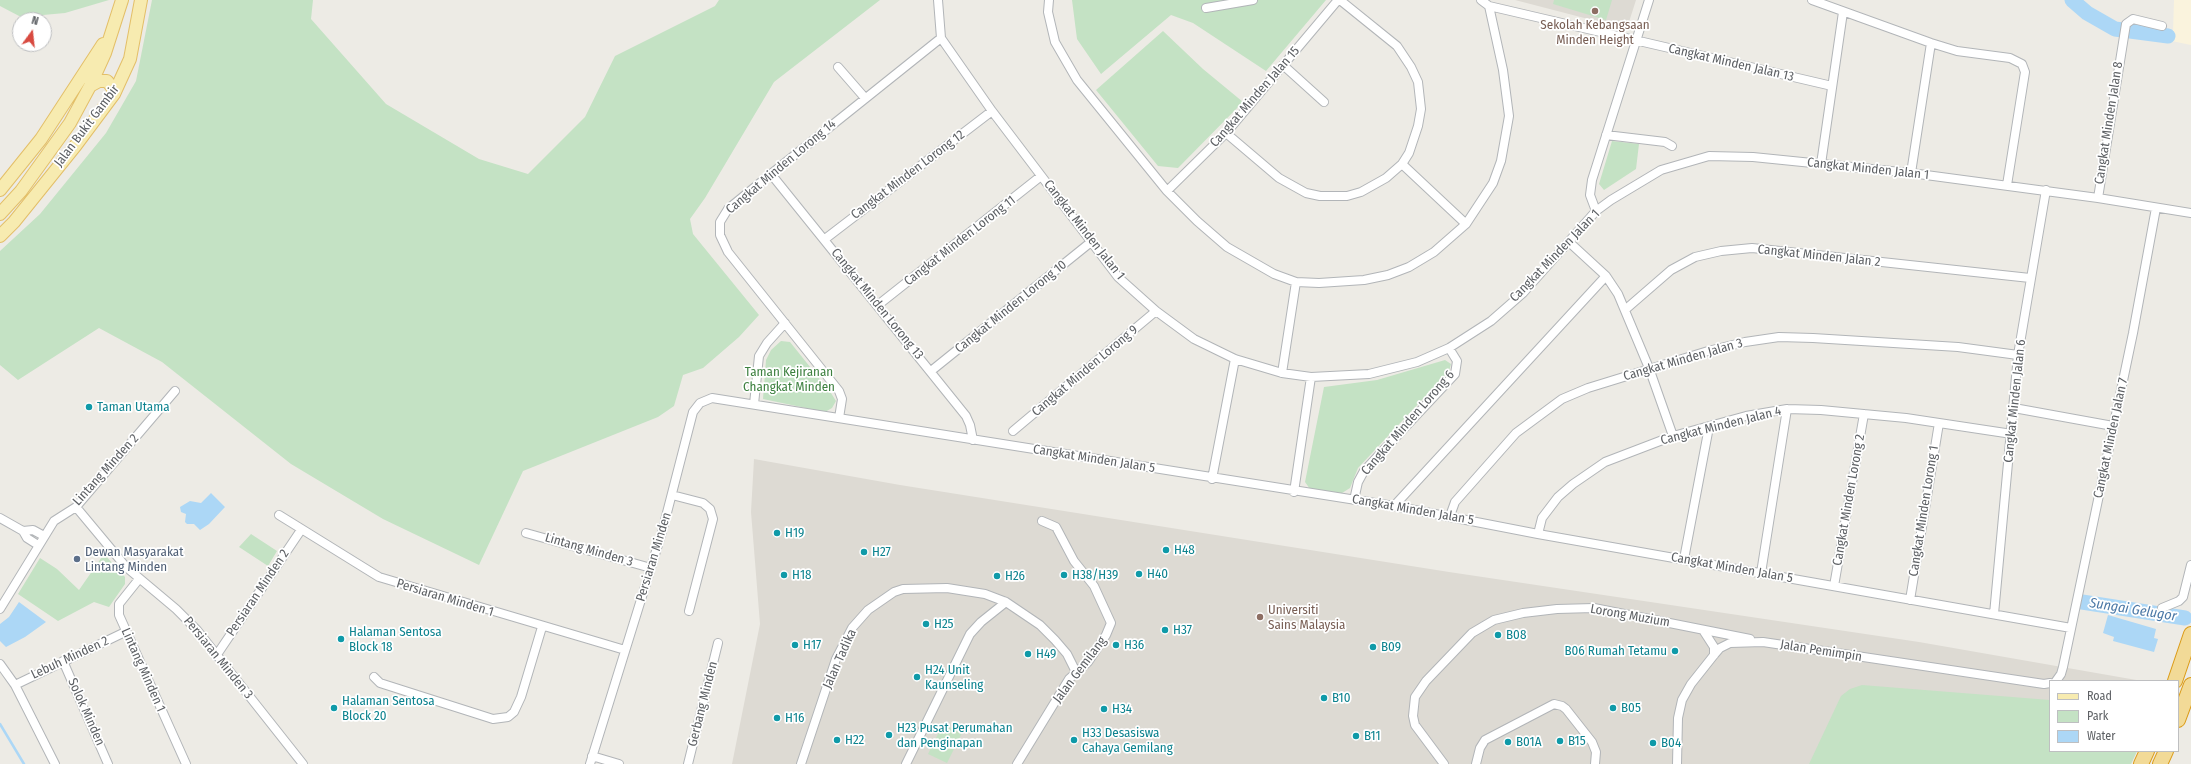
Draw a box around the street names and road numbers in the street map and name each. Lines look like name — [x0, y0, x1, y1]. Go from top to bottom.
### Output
street label: Cangkat Minden Jalan 13 — [1667, 41, 1795, 85]
street label: Cangkat Minden Jalan 15 — [1207, 43, 1303, 151]
street label: Cangkat Minden Jalan 8 — [2092, 61, 2126, 185]
street label: Jalan Bukit Gambir — [51, 82, 123, 170]
street label: Cangkat Minden Lorong 14 — [723, 116, 839, 218]
street label: Cangkat Minden Lorong 12 — [848, 127, 968, 223]
street label: Cangkat Minden Jalan 1 — [1806, 155, 1930, 183]
street label: Cangkat Minden Jalan 1 — [1040, 177, 1128, 283]
street label: Cangkat Minden Lorong 11 — [901, 193, 1019, 289]
street label: Cangkat Minden Jalan 1 — [1507, 207, 1603, 305]
street label: Cangkat Minden Jalan 2 — [1757, 242, 1881, 270]
street label: Cangkat Minden Lorong 13 — [827, 245, 927, 363]
street label: Cangkat Minden Lorong 10 — [952, 257, 1070, 357]
street label: Cangkat Minden Lorong 9 — [1029, 322, 1141, 420]
street label: Cangkat Minden Jalan 3 — [1622, 336, 1744, 384]
street label: Cangkat Minden Jalan 6 — [2001, 339, 2029, 463]
street label: Cangkat Minden Lorong 6 — [1358, 367, 1458, 479]
street label: Cangkat Minden Jalan 7 — [2091, 376, 2131, 500]
street label: Cangkat Minden Jalan 4 — [1659, 403, 1783, 449]
street label: Lintang Minden 2 — [70, 431, 142, 509]
street label: Cangkat Minden Lorong 2 — [1830, 433, 1868, 567]
street label: Cangkat Minden Jalan 5 — [1032, 442, 1156, 476]
street label: Cangkat Minden Lorong 1 — [1906, 444, 1942, 578]
street label: Cangkat Minden Jalan 5 — [1351, 492, 1475, 528]
street label: Persiaran Minden — [633, 511, 675, 603]
street label: Lintang Minden 3 — [543, 530, 635, 570]
street label: Persiaran Minden 2 — [223, 547, 293, 639]
street label: Cangkat Minden Jalan 5 — [1670, 550, 1794, 586]
street label: Persiaran Minden 1 — [395, 576, 495, 620]
street label: Lorong Muzium — [1589, 601, 1671, 631]
street label: Persiaran Minden 3 — [180, 614, 256, 702]
street label: Lintang Minden 1 — [118, 626, 168, 714]
street label: Jalan Tadika — [820, 627, 860, 691]
street label: Lebuh Minden 2 — [29, 633, 111, 683]
street label: Jalan Gemilang — [1050, 634, 1110, 706]
street label: Jalan Pemimpin — [1779, 637, 1863, 665]
street label: Gerbang Minden — [685, 660, 721, 748]
street label: Solok Minden — [64, 676, 108, 748]

